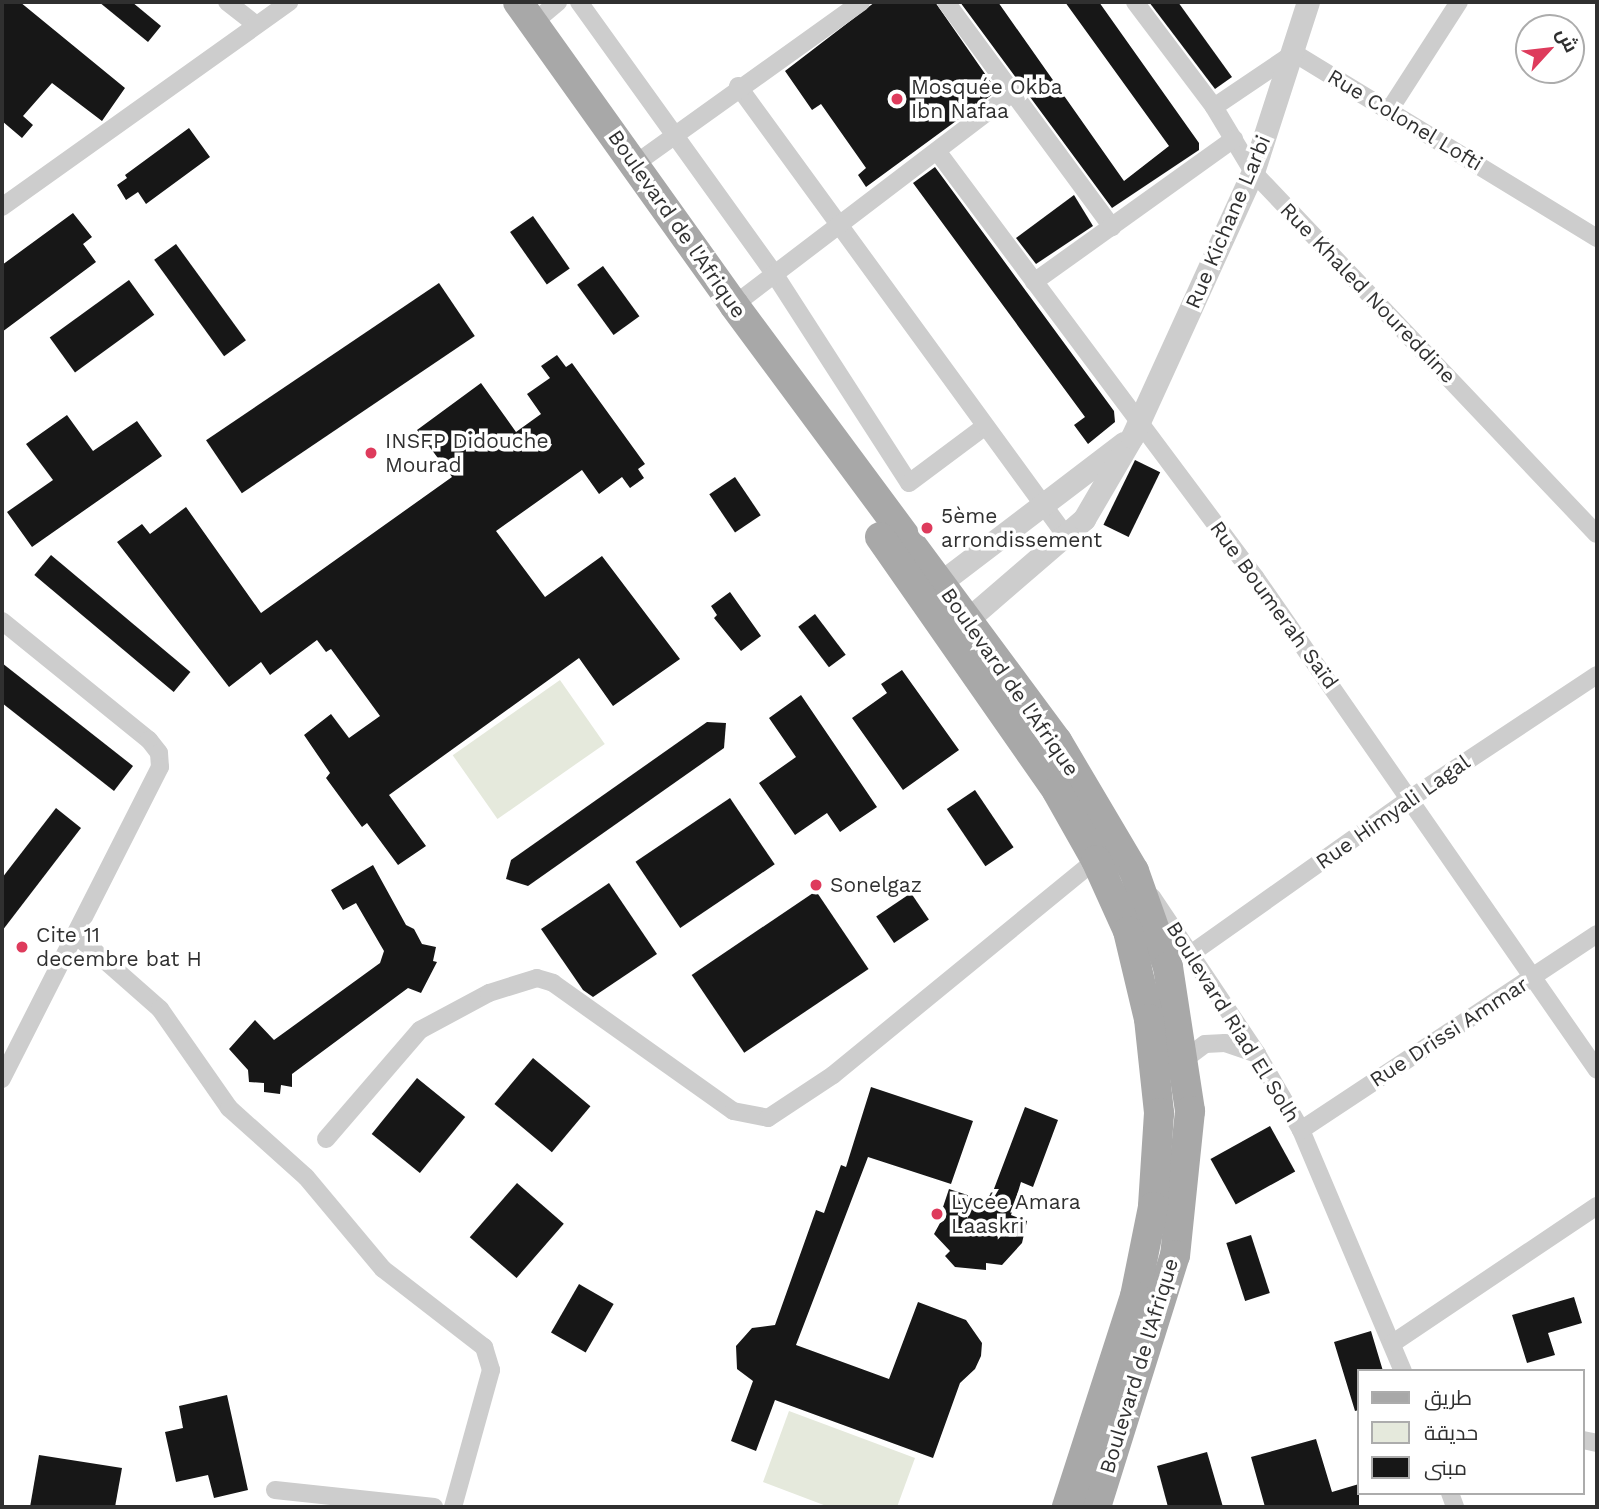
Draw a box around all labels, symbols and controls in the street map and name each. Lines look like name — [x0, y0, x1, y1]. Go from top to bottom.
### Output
north arrow — [1515, 14, 1585, 84]
text: ش — [1552, 24, 1583, 56]
street label: Rue Colonel Lofti — [1323, 64, 1487, 176]
place label: Mosquée Okba Ibn Nafaa — [911, 74, 1063, 124]
marker: Mosquée Okba Ibn Nafaa — [889, 91, 905, 107]
street label: Boulevard de l'Afrique — [602, 125, 752, 323]
street label: Rue Kichane Larbi — [1180, 131, 1276, 313]
street label: Rue Khaled Noureddine — [1275, 197, 1461, 389]
place label: INSFP Didouche Mourad — [385, 428, 549, 478]
marker: INSFP Didouche Mourad — [363, 445, 379, 461]
place label: 5ème arrondissement — [941, 503, 1102, 553]
street label: Rue Boumerah Saïd — [1205, 516, 1343, 694]
marker: 5ème arrondissement — [919, 520, 935, 536]
street label: Boulevard de l'Afrique — [935, 583, 1085, 781]
street label: Rue Himyali Lagal — [1311, 749, 1475, 875]
place label: Sonelgaz — [830, 872, 922, 898]
marker: Sonelgaz — [808, 877, 824, 893]
street label: Boulevard Riad El Solh — [1161, 917, 1305, 1127]
place label: Cite 11 decembre bat H — [36, 922, 202, 972]
marker: Cite 11 decembre bat H — [14, 939, 30, 955]
street label: Rue Drissi Ammar — [1365, 971, 1533, 1093]
place label: Lycée Amara Laaskri — [951, 1189, 1082, 1239]
marker: Lycée Amara Laaskri — [929, 1206, 945, 1222]
street label: Boulevard de l'Afrique — [1094, 1255, 1184, 1477]
legend — [1358, 1369, 1585, 1495]
text: طريق — [1424, 1385, 1472, 1410]
text: حديقة — [1424, 1420, 1478, 1445]
text: مبنى — [1424, 1455, 1467, 1480]

